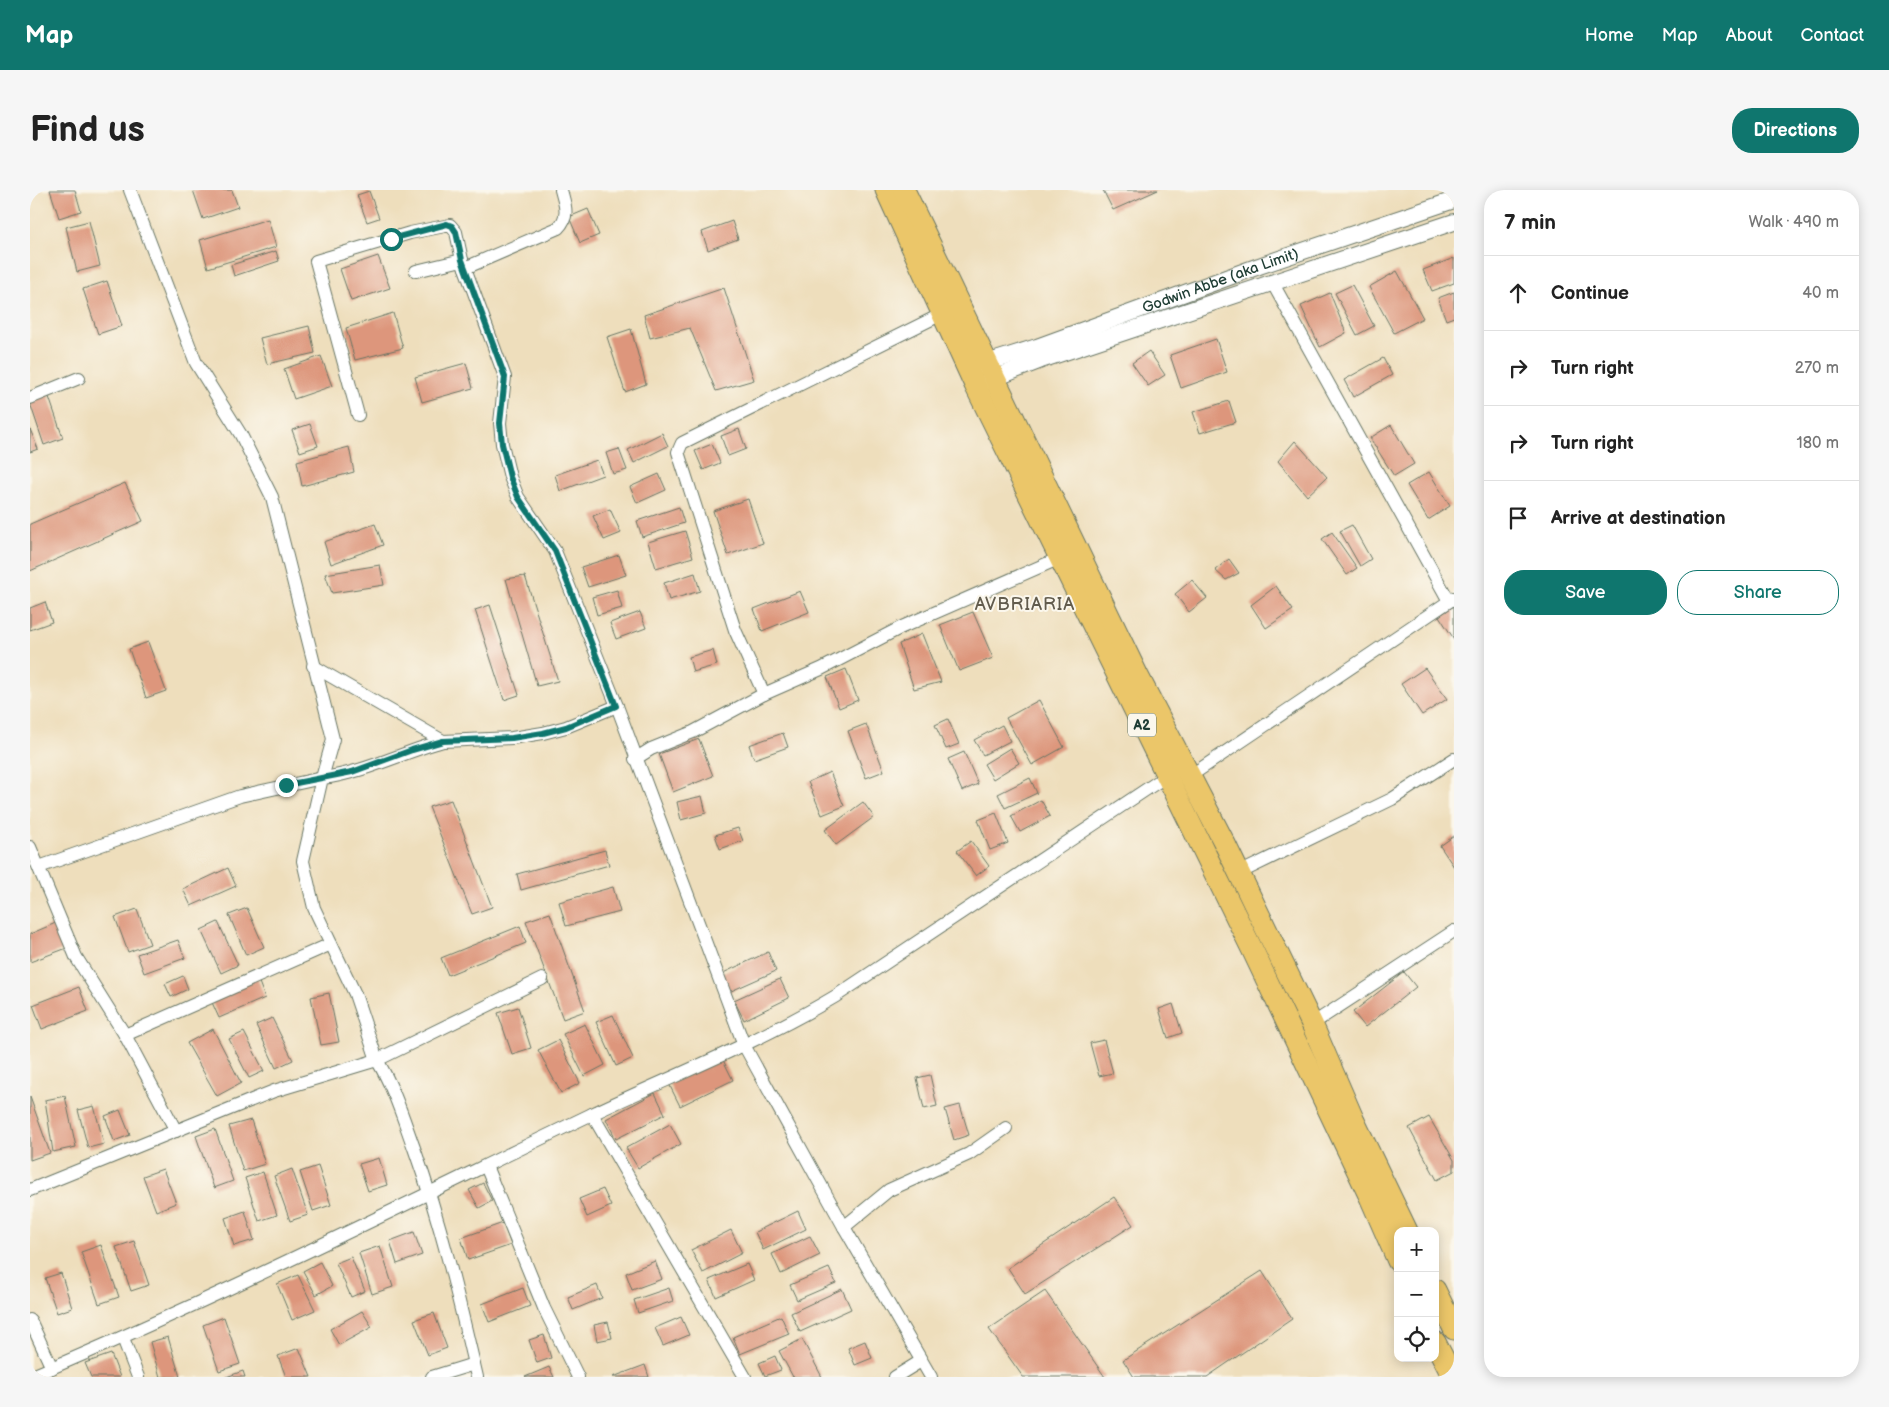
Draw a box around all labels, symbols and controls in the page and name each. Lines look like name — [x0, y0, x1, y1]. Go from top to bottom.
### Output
text: Map — [25, 21, 73, 50]
text: Home — [1585, 25, 1634, 46]
text: Map — [1662, 25, 1698, 46]
text: About — [1726, 25, 1773, 46]
text: Contact — [1801, 25, 1864, 46]
button: Directions — [1732, 108, 1859, 153]
text: Find us — [30, 109, 145, 152]
text: 7 min — [1504, 210, 1556, 235]
text: Walk · 490 m — [1748, 213, 1839, 232]
route start — [380, 228, 403, 251]
street label: Godwin Abbe (aka Limit) — [1140, 244, 1301, 317]
icon: ahead — [1504, 279, 1532, 307]
text: Continue — [1551, 282, 1629, 305]
text: 40 m — [1802, 284, 1839, 303]
icon: right — [1504, 354, 1532, 382]
text: Turn right — [1551, 357, 1634, 380]
text: 270 m — [1795, 359, 1839, 378]
icon: right — [1504, 429, 1532, 457]
text: Turn right — [1551, 432, 1634, 455]
text: 180 m — [1797, 434, 1839, 453]
icon: arrive — [1504, 504, 1532, 532]
text: Arrive at destination — [1551, 507, 1726, 530]
button: Save — [1504, 570, 1667, 615]
button: Share — [1677, 570, 1839, 615]
district label: AVBRIARIA — [975, 594, 1075, 615]
road number: A2 — [1128, 714, 1156, 736]
route end — [275, 774, 298, 797]
map controls — [1394, 1227, 1439, 1362]
button: + — [1394, 1227, 1439, 1272]
button: − — [1394, 1272, 1439, 1317]
button: locate — [1394, 1317, 1439, 1362]

